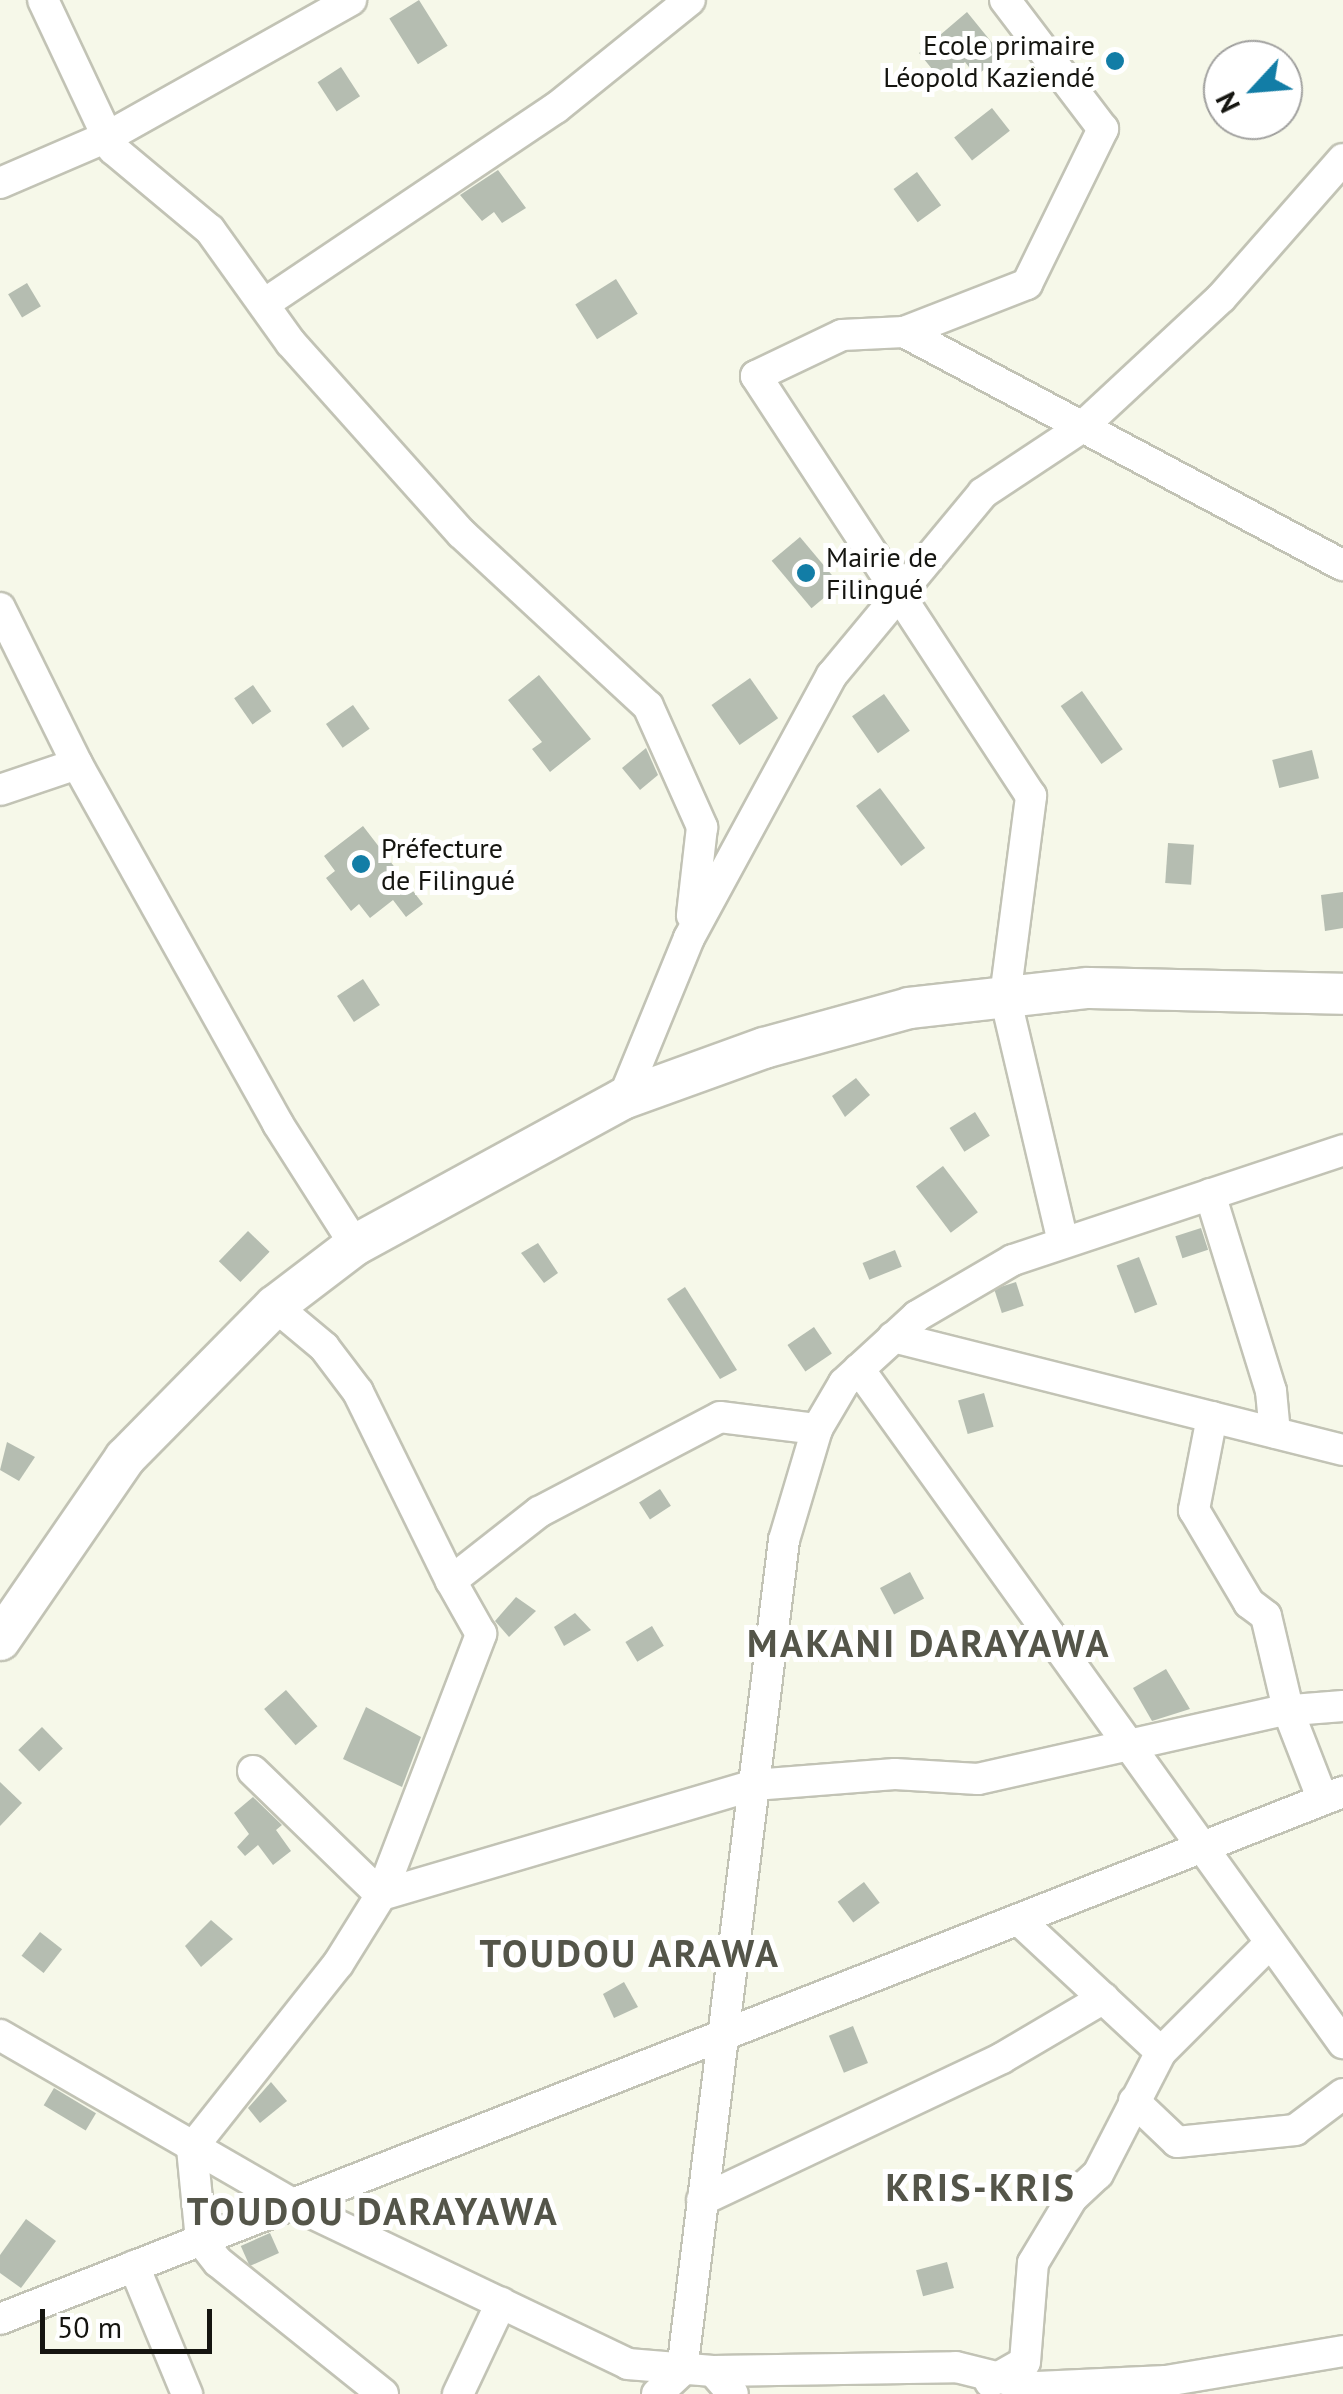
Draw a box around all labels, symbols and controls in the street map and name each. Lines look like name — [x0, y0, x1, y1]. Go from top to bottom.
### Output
place label: Ecole primaire Léopold Kaziendé — [883, 28, 1095, 94]
north arrow — [1203, 40, 1303, 140]
marker: Ecole primaire Léopold Kaziendé — [1104, 50, 1126, 72]
text: N — [1207, 86, 1248, 119]
place label: Mairie de Filingué — [826, 540, 938, 606]
marker: Mairie de Filingué — [795, 562, 817, 584]
place label: Préfecture de Filingué — [381, 831, 515, 897]
marker: Préfecture de Filingué — [350, 853, 372, 875]
district label: MAKANI DARAYAWA — [747, 1620, 1111, 1666]
district label: TOUDOU ARAWA — [479, 1930, 781, 1976]
district label: KRIS-KRIS — [886, 2164, 1076, 2210]
district label: TOUDOU DARAYAWA — [187, 2188, 559, 2234]
scale bar — [45, 2289, 218, 2351]
text: 50 m — [57, 2307, 122, 2346]

